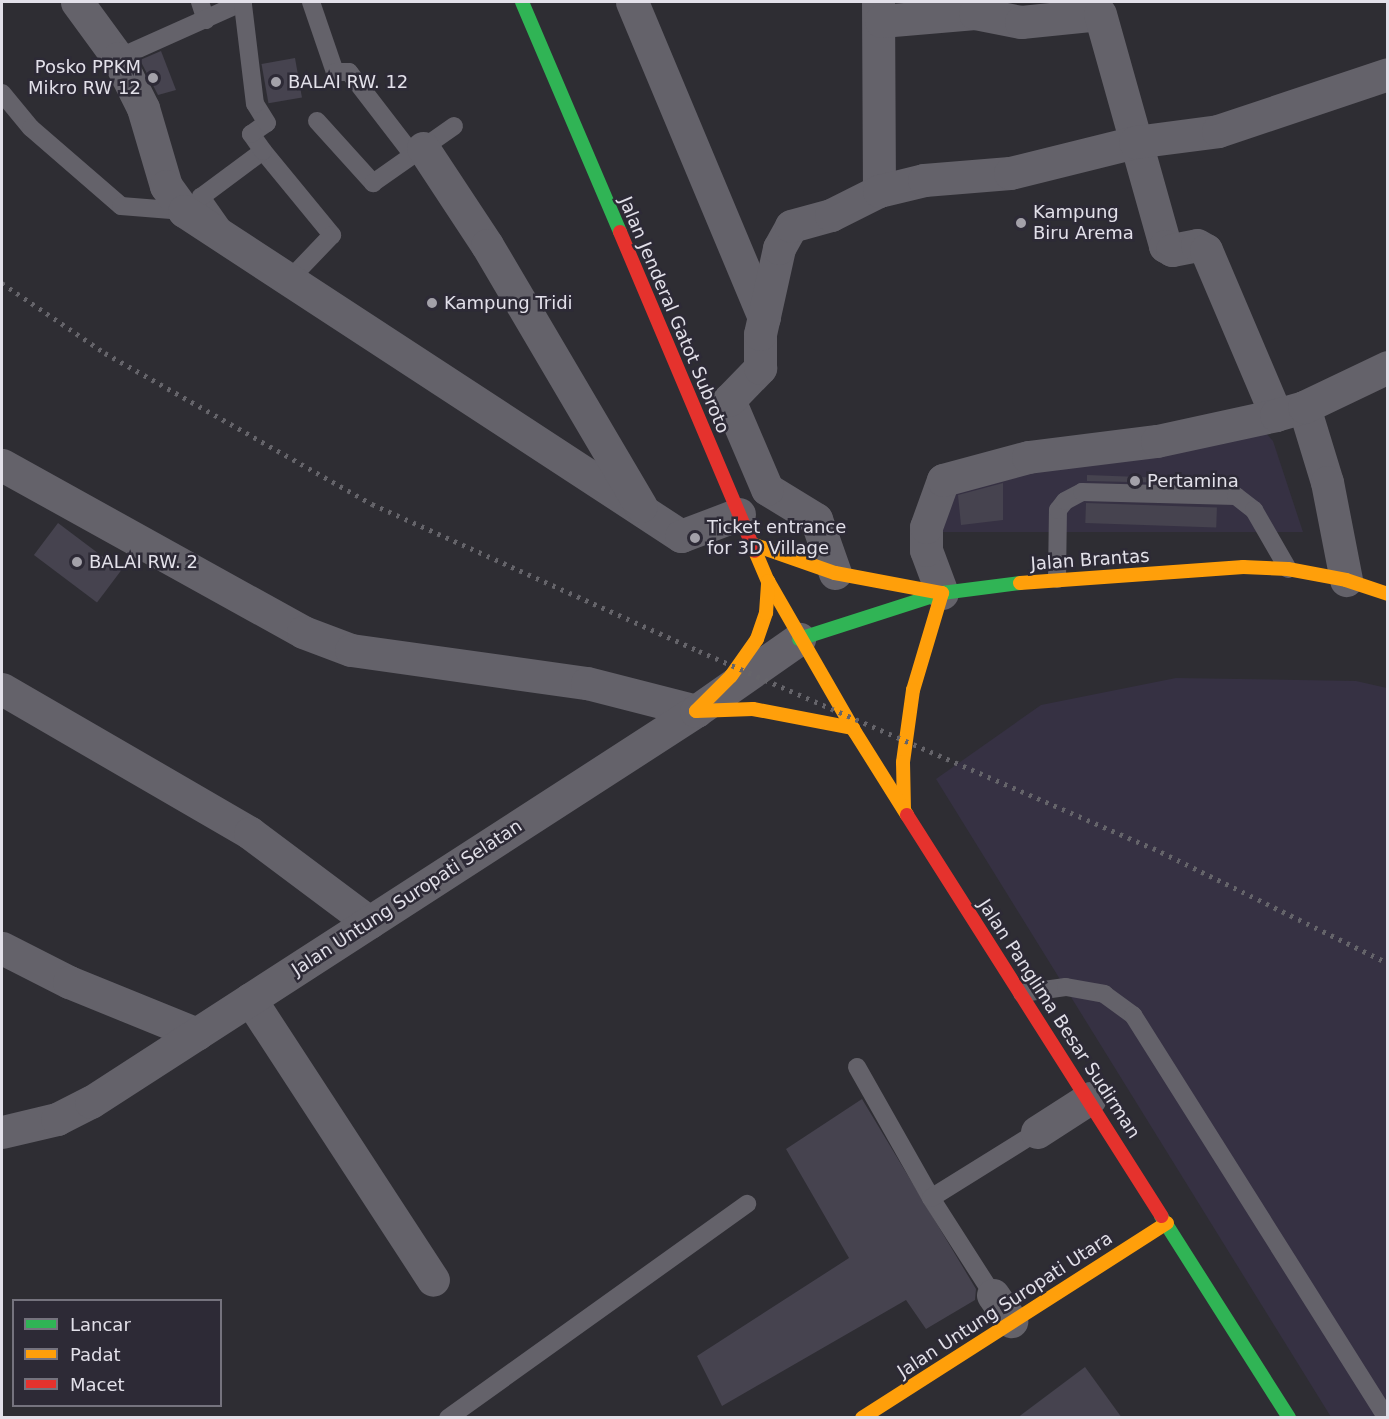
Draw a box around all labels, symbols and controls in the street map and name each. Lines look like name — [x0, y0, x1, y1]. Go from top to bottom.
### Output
place label: Posko PPKM Mikro RW 12 — [28, 57, 141, 100]
marker: Posko PPKM Mikro RW 12 — [146, 71, 160, 85]
place label: BALAI RW. 12 — [288, 71, 408, 93]
marker: BALAI RW. 12 — [269, 75, 283, 89]
street label: Jalan Jenderal Gatot Subroto — [614, 193, 734, 437]
place label: Kampung Biru Arema — [1033, 202, 1134, 244]
marker: Kampung Biru Arema — [1014, 216, 1028, 230]
place label: Kampung Tridi — [444, 292, 573, 314]
marker: Kampung Tridi — [425, 296, 439, 310]
place label: Pertamina — [1147, 470, 1239, 492]
marker: Pertamina — [1128, 474, 1142, 488]
place label: Ticket entrance for 3D Village — [707, 517, 846, 560]
marker: Ticket entrance for 3D Village — [688, 531, 702, 545]
street label: Jalan Brantas — [1030, 545, 1150, 575]
place label: BALAI RW. 2 — [89, 551, 198, 573]
marker: BALAI RW. 2 — [70, 555, 84, 569]
street label: Jalan Untung Suropati Selatan — [288, 815, 526, 981]
street label: Jalan Panglima Besar Sudirman — [973, 895, 1145, 1143]
street label: Jalan Untung Suropati Utara — [893, 1227, 1117, 1383]
legend — [12, 1299, 222, 1407]
text: Lancar — [70, 1314, 131, 1335]
text: Padat — [70, 1344, 121, 1365]
text: Macet — [70, 1374, 125, 1395]

